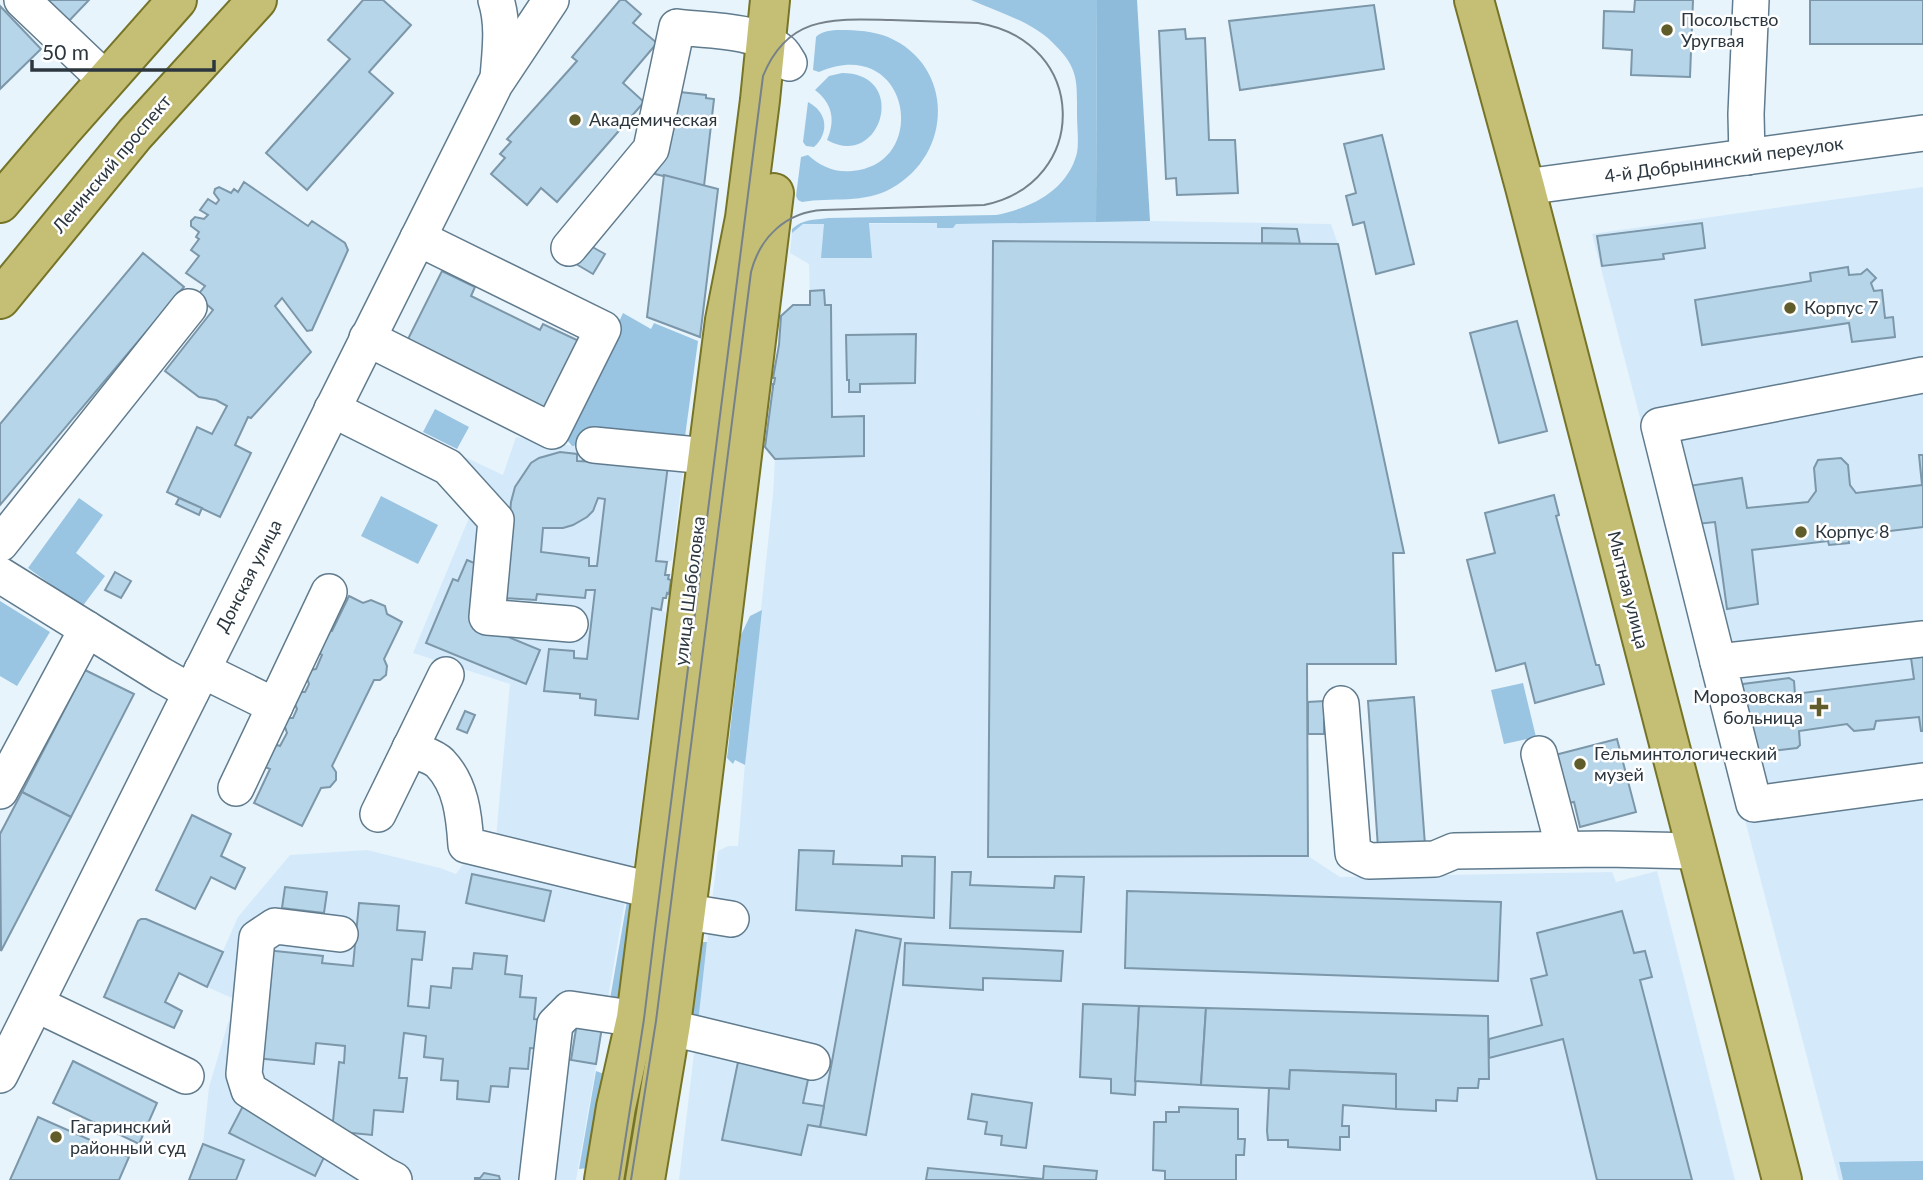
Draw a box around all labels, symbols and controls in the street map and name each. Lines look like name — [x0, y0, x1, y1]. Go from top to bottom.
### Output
place label: Посольство Уругвая — [1681, 8, 1779, 51]
marker: Посольство Уругвая — [1659, 22, 1675, 38]
scale bar — [32, 28, 214, 72]
text: 50 m — [42, 39, 89, 64]
street label: Ленинский проспект — [46, 90, 175, 238]
place label: Академическая — [589, 108, 717, 130]
marker: Академическая — [567, 112, 583, 128]
street label: 4-й Добрынинский переулок — [1603, 131, 1845, 187]
place label: Корпус 7 — [1804, 296, 1878, 318]
marker: Корпус 7 — [1782, 300, 1798, 316]
street label: улица Шаболовка — [669, 515, 709, 667]
street label: Донская улица — [210, 516, 286, 636]
place label: Корпус 8 — [1815, 520, 1889, 542]
marker: Корпус 8 — [1793, 524, 1809, 540]
street label: Мытная улица — [1604, 529, 1654, 651]
place label: Морозовская больница — [1693, 685, 1803, 728]
marker: Морозовская больница — [1809, 697, 1829, 717]
place label: Гельминтологический музей — [1594, 742, 1777, 785]
marker: Гельминтологический музей — [1572, 756, 1588, 772]
place label: Гагаринский районный суд — [70, 1115, 186, 1158]
marker: Гагаринский районный суд — [48, 1129, 64, 1145]

